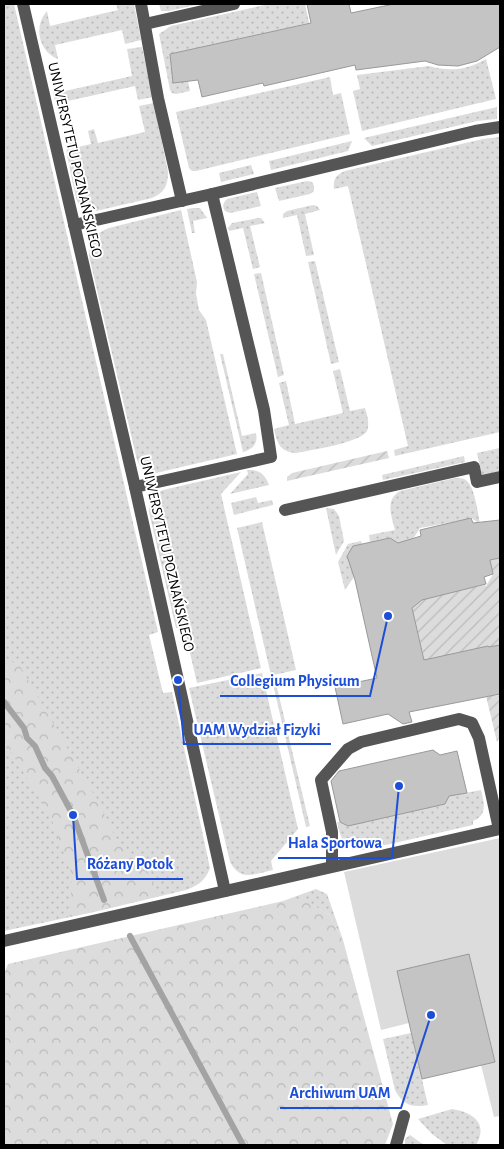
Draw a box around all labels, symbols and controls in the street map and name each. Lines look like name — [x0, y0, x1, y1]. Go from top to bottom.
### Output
street label: UNIWERSYTETU POZNAŃSKIEGO — [45, 60, 107, 259]
street label: UNIWERSYTETU POZNAŃSKIEGO — [137, 454, 199, 653]
callout: Collegium Physicum — [220, 665, 370, 696]
text: Collegium Physicum — [230, 673, 360, 690]
callout: UAM Wydział Fizyki — [184, 713, 331, 744]
text: UAM Wydział Fizyki — [193, 722, 321, 739]
callout: Hala Sportowa — [278, 827, 392, 858]
text: Hala Sportowa — [288, 835, 382, 851]
callout: Różany Potok — [77, 848, 183, 879]
text: Różany Potok — [87, 856, 173, 873]
callout: Archiwum UAM — [280, 1077, 401, 1108]
text: Archiwum UAM — [290, 1085, 390, 1101]

